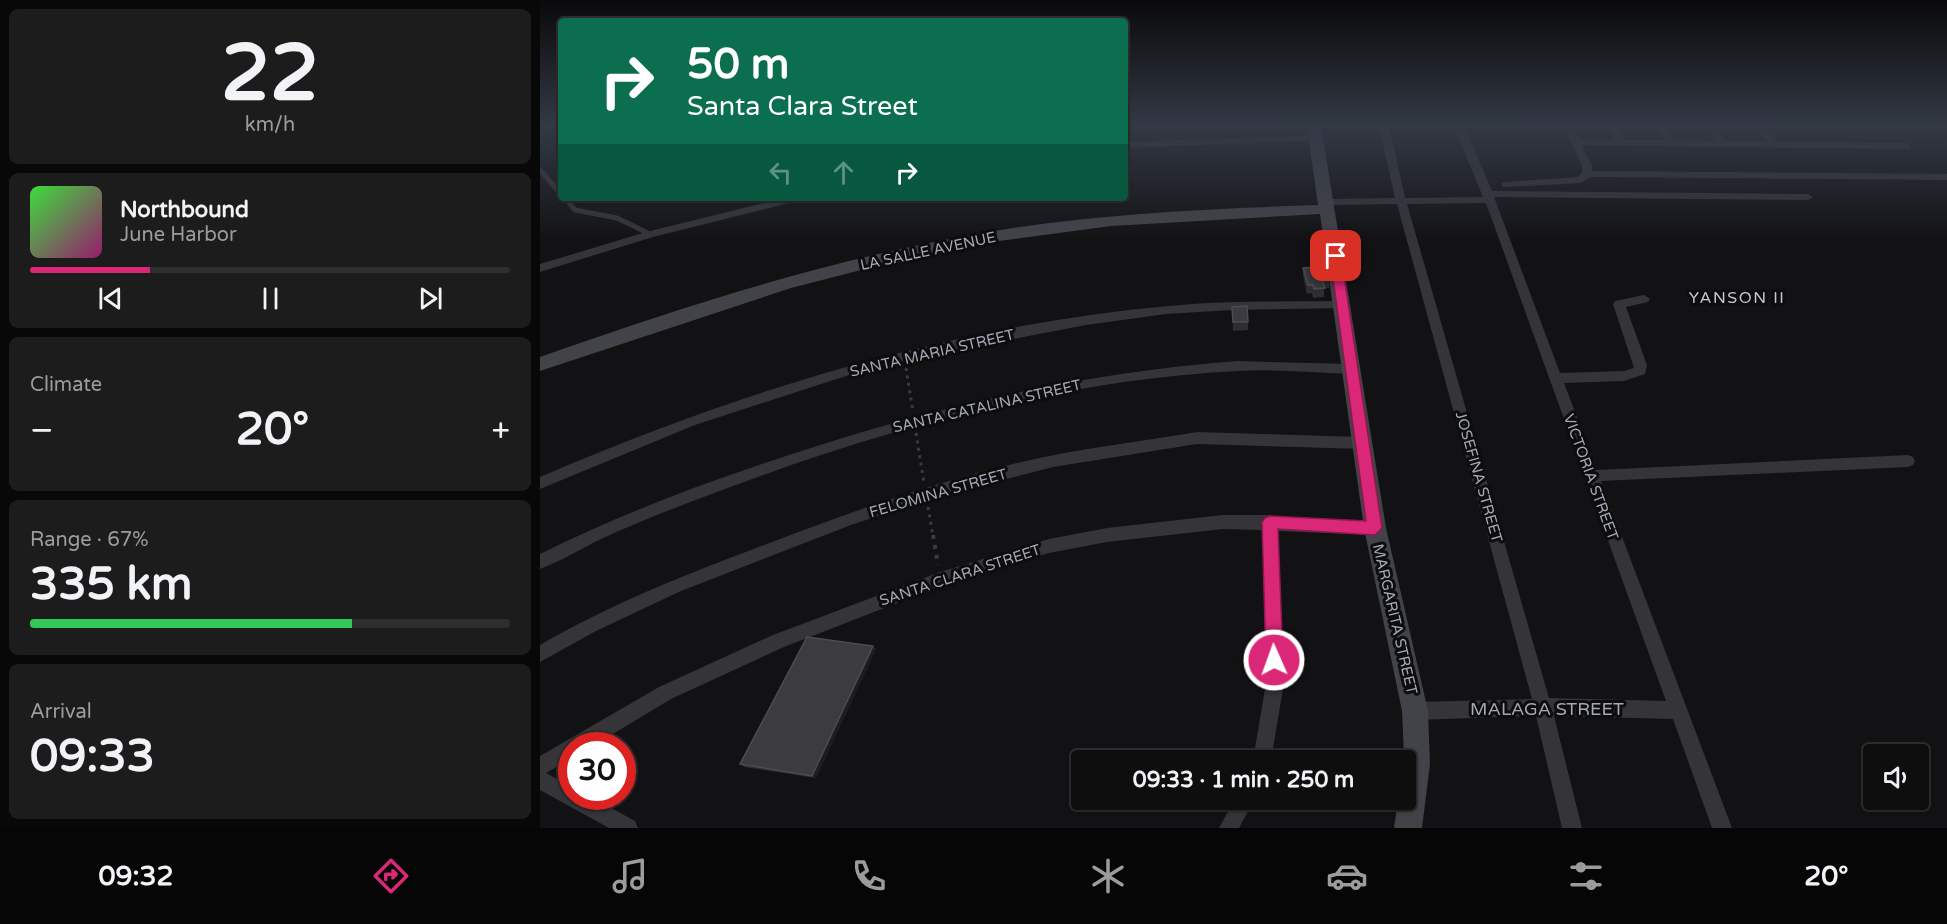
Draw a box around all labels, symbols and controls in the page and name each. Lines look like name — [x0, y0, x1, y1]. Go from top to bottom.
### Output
text: 22 — [221, 27, 319, 121]
text: 50 m — [687, 39, 789, 90]
icon: right — [588, 42, 666, 120]
text: Santa Clara Street — [687, 90, 918, 123]
text: km/h — [245, 113, 295, 137]
icon: left — [764, 156, 797, 189]
icon: ahead — [827, 156, 860, 189]
icon: right — [890, 156, 923, 189]
text: Northbound — [120, 197, 249, 223]
text: June Harbor — [120, 223, 237, 247]
street label: LA SALLE AVENUE — [859, 228, 997, 274]
pin — [1310, 230, 1361, 281]
icon: arrive — [1319, 239, 1352, 272]
icon: previous — [94, 282, 127, 315]
icon: pause — [254, 282, 287, 315]
icon: next — [414, 282, 447, 315]
district label: YANSON II — [1689, 288, 1785, 308]
street label: SANTA MARIA STREET — [848, 325, 1016, 381]
text: Climate — [30, 373, 102, 397]
street label: SANTA CATALINA STREET — [891, 376, 1083, 436]
text: 20° — [236, 403, 309, 457]
street label: JOSEFINA STREET — [1452, 409, 1506, 545]
text: − — [30, 411, 54, 450]
text: + — [491, 411, 510, 450]
street label: VICTORIA STREET — [1560, 411, 1622, 543]
street label: FELOMINA STREET — [867, 465, 1009, 521]
text: Range · 67% — [30, 528, 149, 552]
street label: SANTA CLARA STREET — [877, 540, 1043, 610]
street label: MARGARITA STREET — [1369, 542, 1421, 696]
text: 335 km — [30, 558, 192, 612]
position arrow — [1242, 628, 1306, 692]
street label: MALAGA STREET — [1470, 698, 1624, 720]
text: Arrival — [30, 700, 92, 724]
text: 09:33 — [30, 730, 155, 784]
speed limit sign: 30 — [558, 732, 636, 810]
map controls — [1863, 744, 1929, 810]
button: sound — [1863, 744, 1929, 810]
text: 09:33 · 1 min · 250 m — [1133, 767, 1354, 793]
icon: directions — [370, 855, 412, 897]
icon: music — [609, 855, 651, 897]
icon: phone — [848, 855, 890, 897]
icon: climate — [1087, 855, 1129, 897]
icon: car — [1326, 855, 1368, 897]
icon: filters — [1565, 855, 1607, 897]
text: 09:32 — [99, 860, 173, 893]
text: 20° — [1804, 860, 1848, 893]

